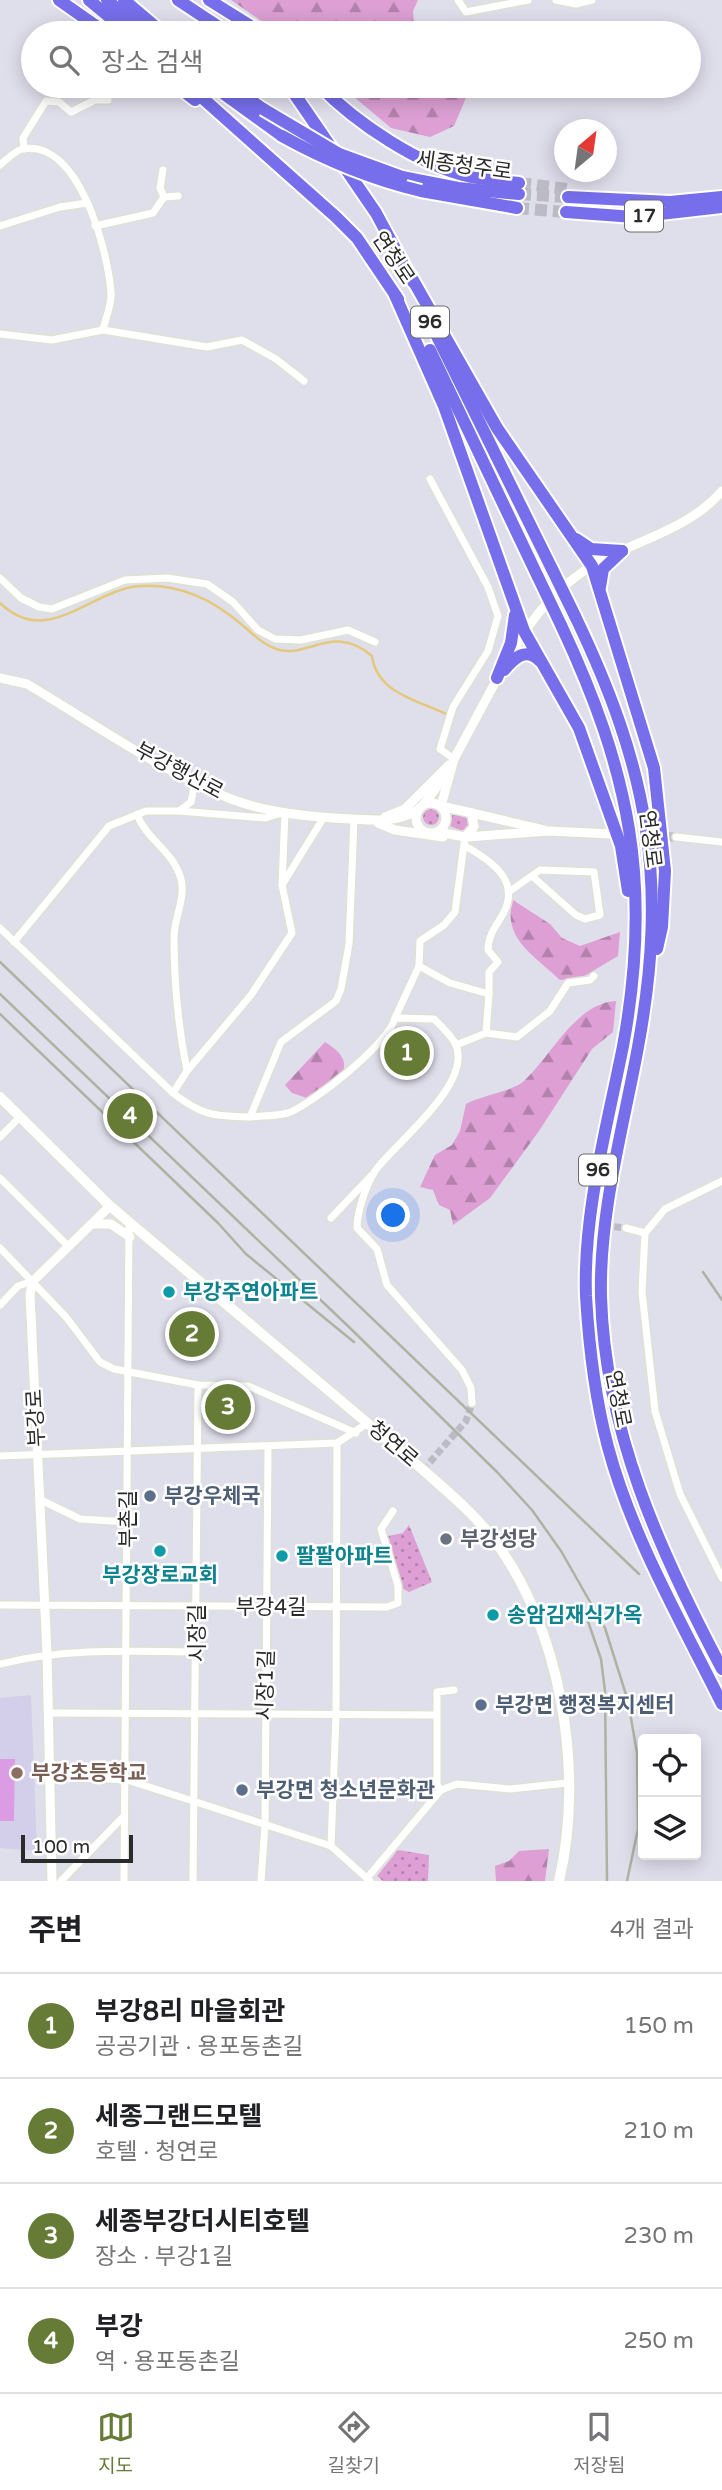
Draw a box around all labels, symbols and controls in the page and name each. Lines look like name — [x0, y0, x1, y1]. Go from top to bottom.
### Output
search box — [21, 21, 701, 98]
icon: search — [45, 41, 83, 79]
text: 장소 검색 — [101, 47, 203, 78]
north arrow — [554, 119, 617, 182]
street label: 세종청주로 — [414, 147, 514, 185]
road number: 17 — [625, 200, 663, 232]
street label: 연청로 — [366, 227, 420, 289]
road number: 96 — [411, 306, 449, 338]
street label: 부강행산로 — [130, 737, 228, 805]
street label: 연청로 — [634, 809, 666, 869]
pin: 1 — [384, 1027, 430, 1079]
pin: 4 — [107, 1090, 153, 1142]
road number: 96 — [579, 1154, 617, 1186]
your location — [376, 1198, 410, 1232]
place label: 부강주연아파트 — [183, 1280, 318, 1305]
marker: 부강주연아파트 — [161, 1284, 177, 1300]
pin: 2 — [169, 1308, 215, 1360]
street label: 연청로 — [600, 1368, 636, 1430]
pin: 3 — [205, 1381, 251, 1433]
street label: 부강로 — [22, 1388, 50, 1448]
street label: 청연로 — [363, 1416, 423, 1472]
place label: 부강우체국 — [164, 1484, 261, 1509]
marker: 부강우체국 — [142, 1488, 158, 1504]
street label: 부촌길 — [116, 1490, 141, 1548]
place label: 부강성당 — [460, 1527, 537, 1552]
marker: 부강성당 — [438, 1531, 454, 1547]
marker: 부강장로교회 — [152, 1543, 168, 1559]
place label: 팔팔아파트 — [296, 1544, 393, 1569]
marker: 팔팔아파트 — [274, 1548, 290, 1564]
place label: 부강장로교회 — [102, 1563, 218, 1588]
street label: 부강4길 — [235, 1595, 307, 1620]
place label: 송암김재식가옥 — [507, 1603, 642, 1628]
street label: 시장길 — [185, 1604, 210, 1662]
marker: 송암김재식가옥 — [485, 1607, 501, 1623]
street label: 시장1길 — [252, 1649, 280, 1721]
place label: 부강면 행정복지센터 — [495, 1693, 674, 1718]
marker: 부강면 행정복지센터 — [473, 1697, 489, 1713]
map controls — [638, 1734, 701, 1860]
button: locate — [638, 1734, 701, 1797]
place label: 부강초등학교 — [31, 1761, 147, 1786]
marker: 부강초등학교 — [9, 1765, 25, 1781]
place label: 부강면 청소년문화관 — [256, 1778, 435, 1803]
marker: 부강면 청소년문화관 — [234, 1782, 250, 1798]
button: layers — [638, 1797, 701, 1860]
scale bar — [21, 1832, 133, 1864]
text: 100 m — [32, 1836, 90, 1858]
text: 주변 — [28, 1912, 83, 1949]
text: 4개 결과 — [610, 1916, 694, 1944]
text: 부강8리 마을회관 — [95, 1996, 286, 2027]
text: 1 — [44, 2012, 58, 2040]
text: 150 m — [624, 2012, 694, 2040]
text: 공공기관 · 용포동촌길 — [95, 2033, 303, 2061]
text: 세종그랜드모텔 — [95, 2101, 262, 2132]
text: 2 — [44, 2117, 58, 2145]
text: 210 m — [624, 2117, 694, 2145]
text: 호텔 · 청연로 — [95, 2138, 219, 2166]
text: 세종부강더시티호텔 — [95, 2206, 310, 2237]
text: 3 — [44, 2222, 58, 2250]
text: 230 m — [624, 2222, 694, 2250]
text: 장소 · 부강1길 — [95, 2243, 233, 2271]
text: 부강 — [95, 2311, 143, 2342]
text: 4 — [44, 2327, 58, 2355]
text: 250 m — [624, 2327, 694, 2355]
text: 역 · 용포동촌길 — [95, 2348, 240, 2376]
tab: 지도 — [97, 2408, 135, 2477]
tab: 길찾기 — [328, 2408, 380, 2477]
tab: 저장됨 — [573, 2408, 625, 2477]

